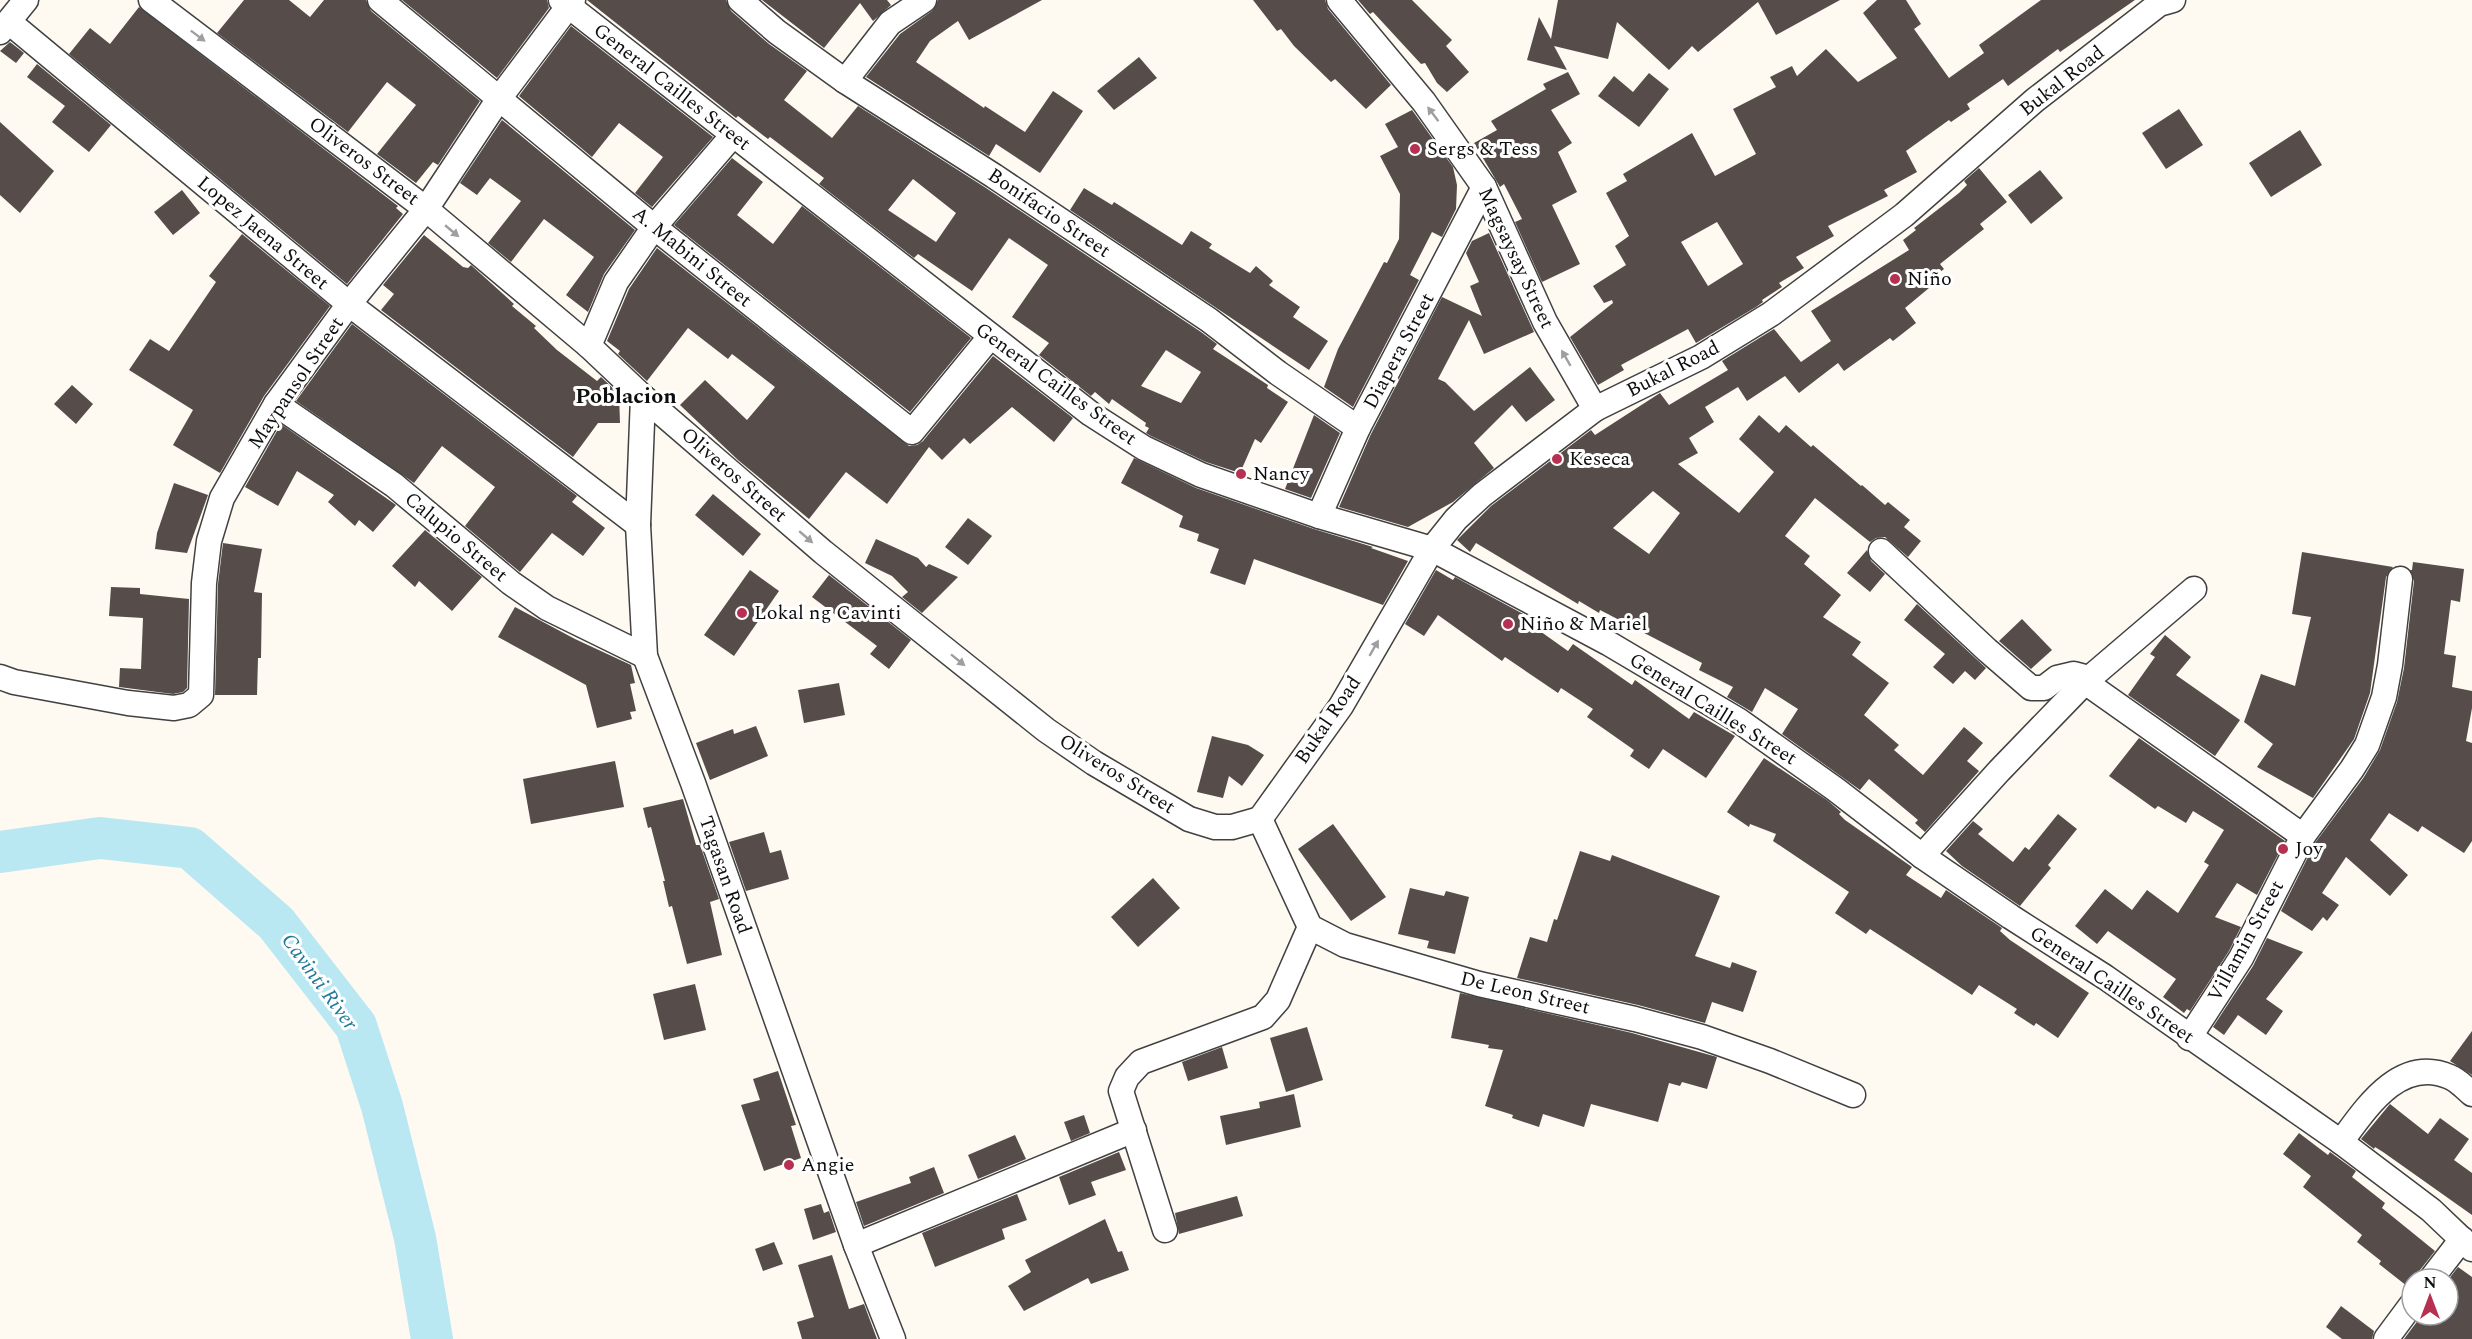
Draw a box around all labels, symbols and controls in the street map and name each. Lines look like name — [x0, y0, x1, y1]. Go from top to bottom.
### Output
street label: General Cailles Street — [587, 16, 757, 158]
one-way arrow — [190, 29, 205, 41]
street label: Bukal Road — [2013, 38, 2111, 124]
one-way arrow — [1427, 106, 1439, 122]
street label: Oliveros Street — [302, 109, 426, 213]
place label: Sergs & Tess — [1427, 134, 1538, 164]
marker: Sergs & Tess — [1408, 142, 1422, 156]
street label: Bonifacio Street — [981, 161, 1117, 265]
street label: Lopez Jaena Street — [190, 169, 336, 297]
street label: Magsaysay Street — [1470, 182, 1562, 334]
street label: A. Mabini Street — [626, 199, 758, 315]
one-way arrow — [444, 224, 459, 237]
place label: Niño — [1907, 264, 1952, 294]
marker: Niño — [1888, 272, 1902, 286]
street label: Diapera Street — [1356, 287, 1442, 415]
street label: Maypansol Street — [240, 311, 352, 455]
street label: General Cailles Street — [969, 315, 1143, 453]
street label: Bukal Road — [1621, 333, 1725, 405]
one-way arrow — [1561, 349, 1571, 366]
district label: Poblacion — [575, 380, 677, 413]
street label: Oliveros Street — [674, 420, 794, 530]
place label: Keseca — [1569, 444, 1631, 474]
marker: Keseca — [1550, 452, 1564, 466]
place label: Nancy — [1253, 459, 1311, 489]
marker: Nancy — [1234, 467, 1248, 481]
street label: Calupio Street — [398, 485, 514, 589]
one-way arrow — [798, 530, 813, 543]
place label: Lokal ng Cavinti — [754, 598, 901, 628]
marker: Lokal ng Cavinti — [735, 606, 749, 620]
place label: Niño & Mariel — [1520, 609, 1647, 639]
marker: Niño & Mariel — [1501, 617, 1515, 631]
one-way arrow — [1369, 639, 1379, 656]
street label: General Cailles Street — [1623, 645, 1803, 773]
one-way arrow — [950, 653, 966, 666]
street label: Bukal Road — [1287, 670, 1369, 770]
street label: Oliveros Street — [1053, 726, 1181, 822]
street label: Tagasan Road — [691, 812, 759, 938]
place label: Joy — [2295, 834, 2324, 864]
marker: Joy — [2276, 842, 2290, 856]
street label: Villamin Street — [2200, 875, 2292, 1007]
street label: General Cailles Street — [2024, 919, 2200, 1051]
water label: Cavinti River — [273, 927, 366, 1038]
street label: De Leon Street — [1457, 963, 1593, 1023]
place label: Angie — [801, 1150, 854, 1180]
marker: Angie — [782, 1158, 796, 1172]
north arrow — [2400, 1267, 2460, 1327]
text: N — [2423, 1271, 2437, 1295]

